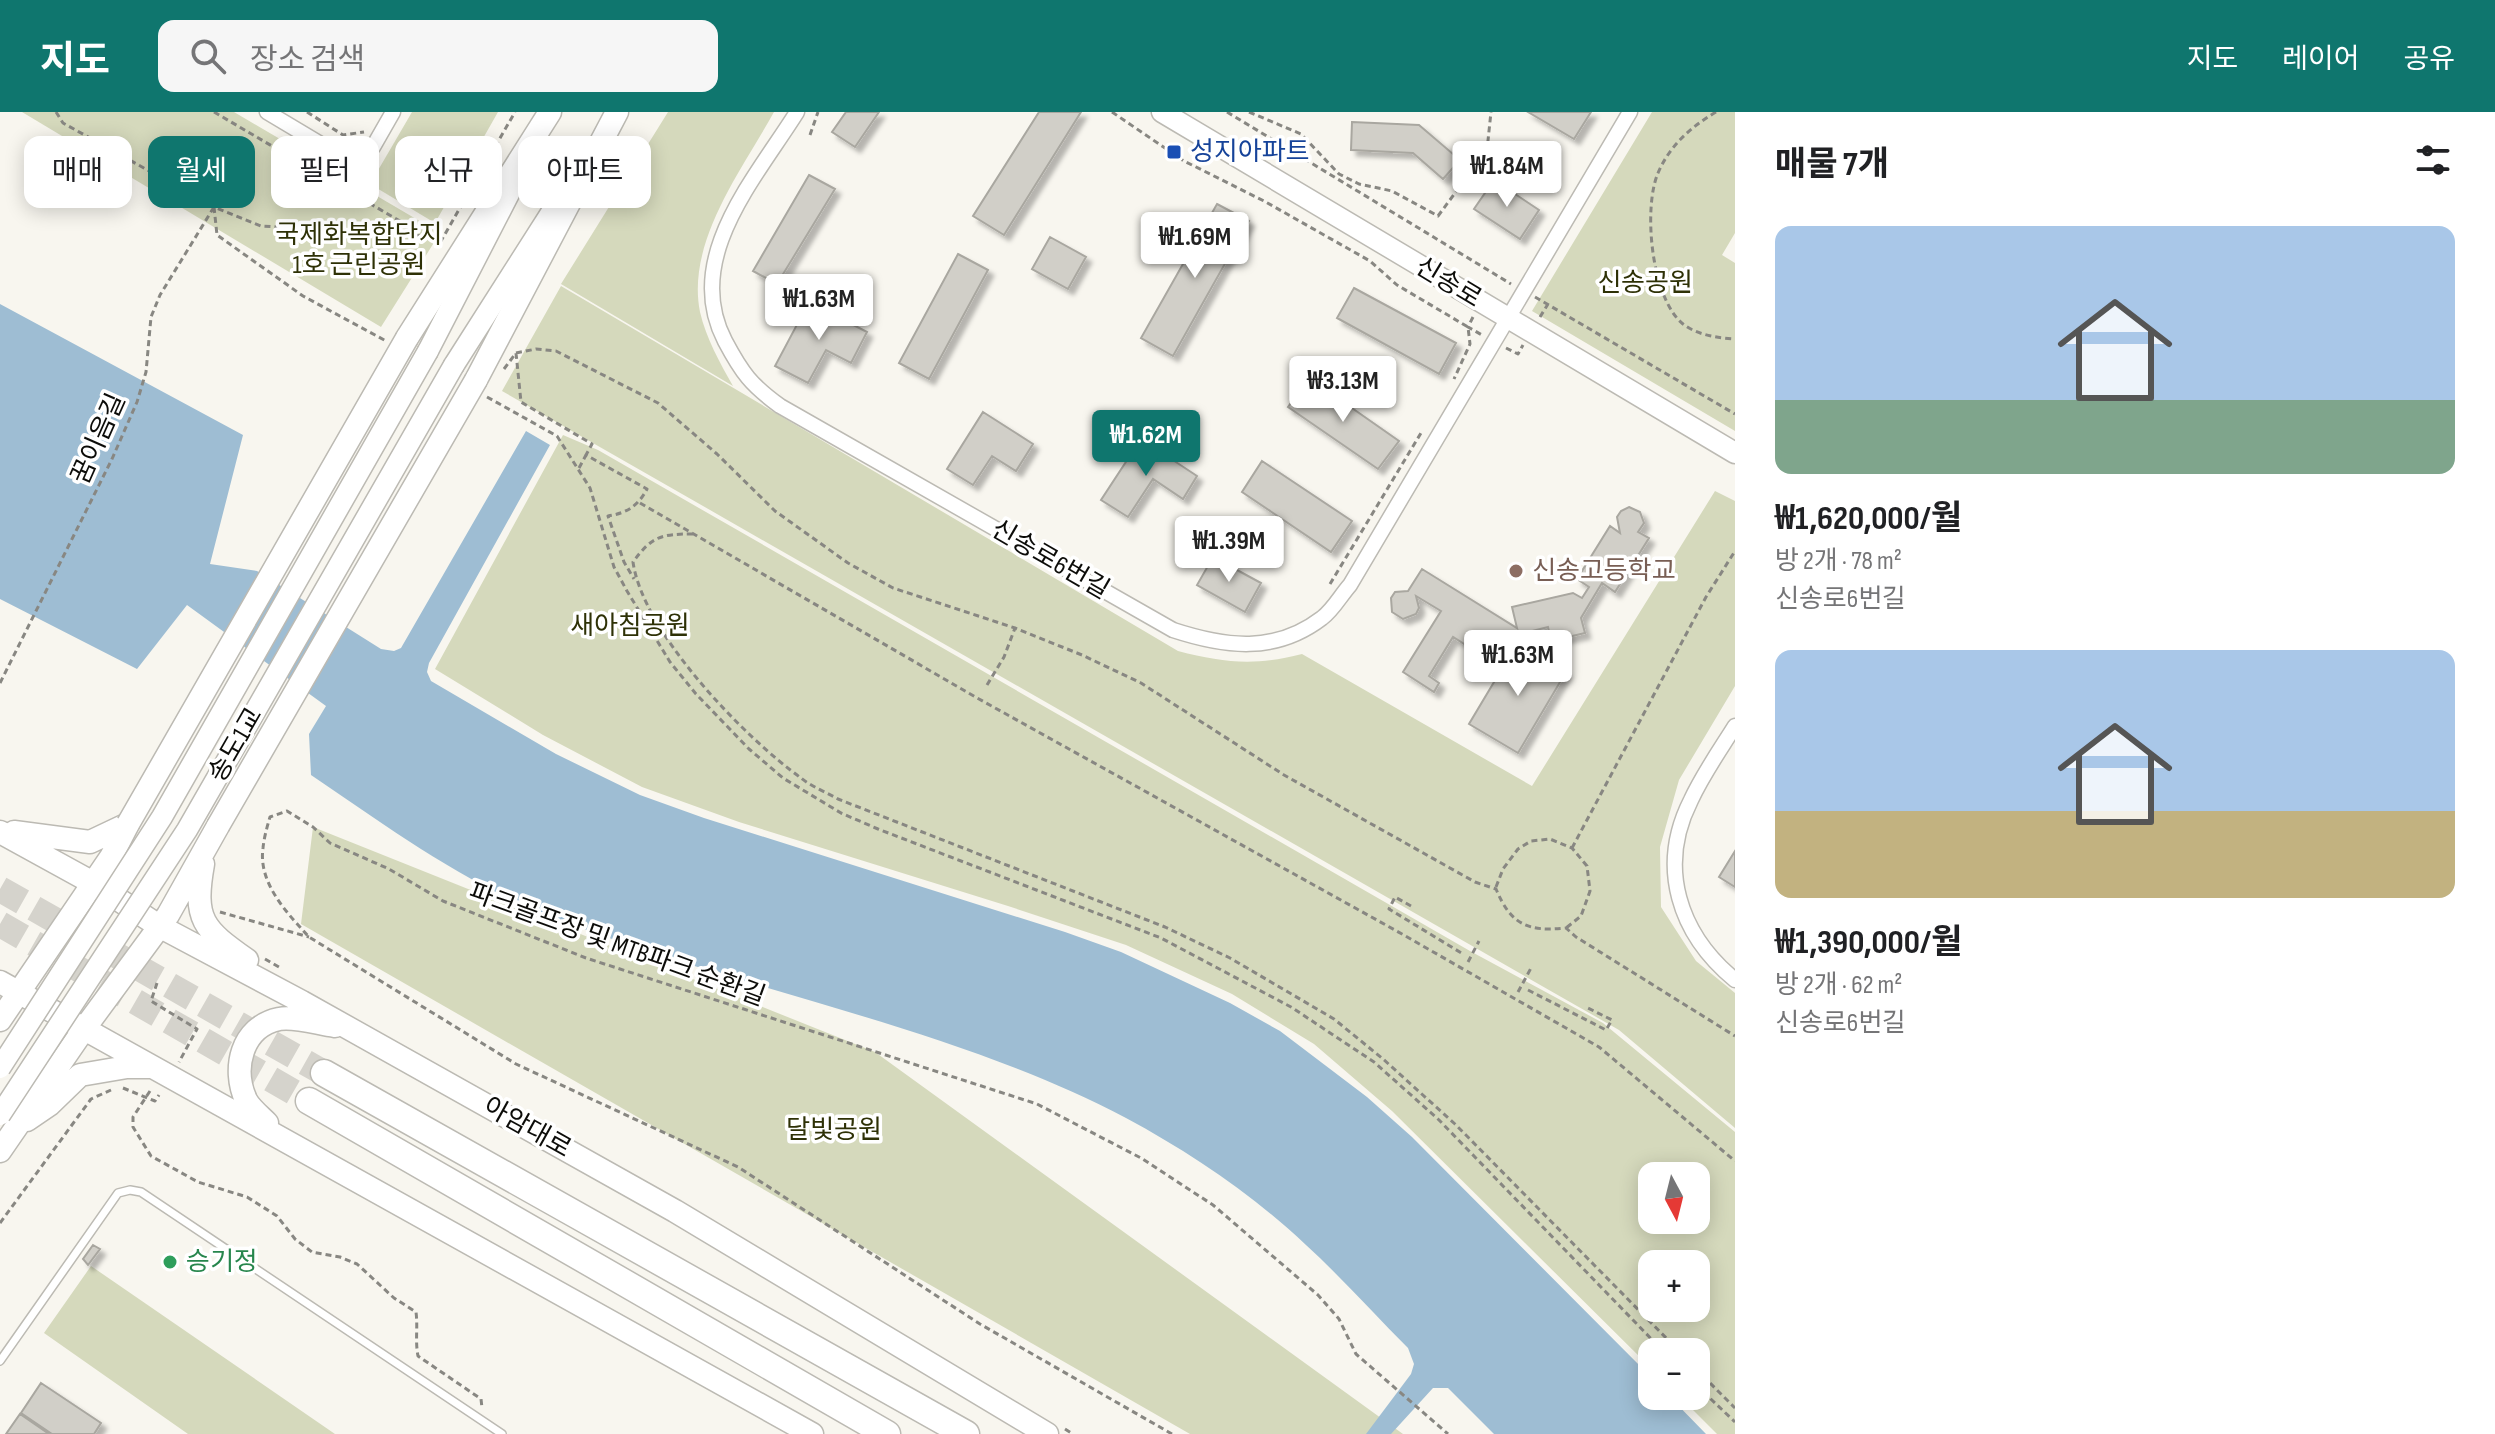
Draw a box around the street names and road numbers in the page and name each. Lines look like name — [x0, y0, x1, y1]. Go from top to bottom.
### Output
street label: 신송로 — [1409, 251, 1487, 315]
street label: 꿈이음길 — [65, 389, 133, 489]
street label: 신송로6번길 — [986, 514, 1114, 606]
street label: 송도1교 — [202, 702, 270, 788]
street label: 파크골프장 및 MTB파크 순환길 — [465, 877, 769, 1013]
street label: 아암대로 — [478, 1091, 576, 1165]

